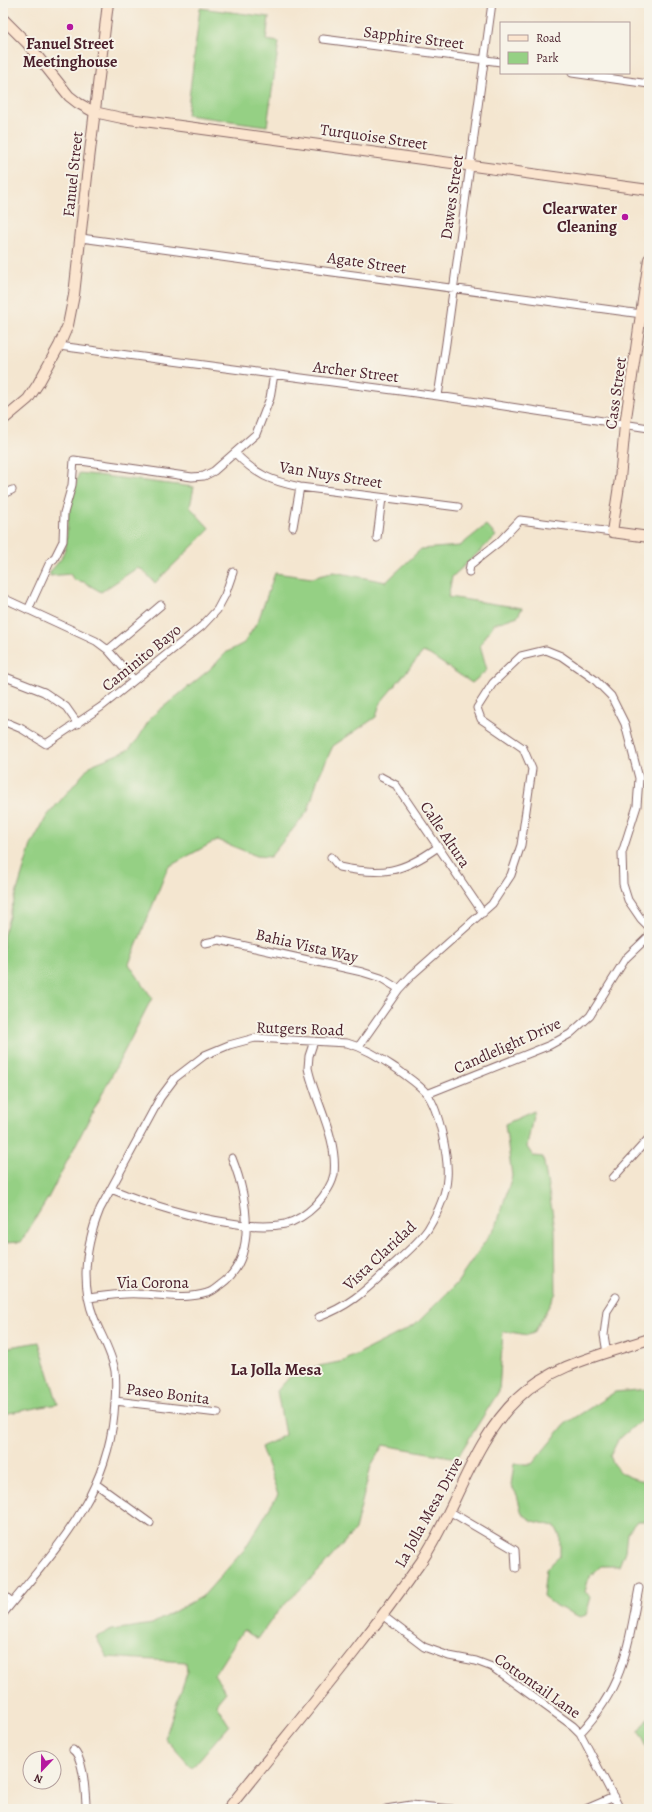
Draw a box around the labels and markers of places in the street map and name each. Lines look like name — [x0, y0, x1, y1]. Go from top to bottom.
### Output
marker: Fanuel Street Meetinghouse — [65, 22, 75, 32]
place label: Fanuel Street Meetinghouse — [23, 33, 117, 73]
place label: Clearwater Cleaning — [542, 198, 618, 238]
marker: Clearwater Cleaning — [620, 212, 630, 222]

